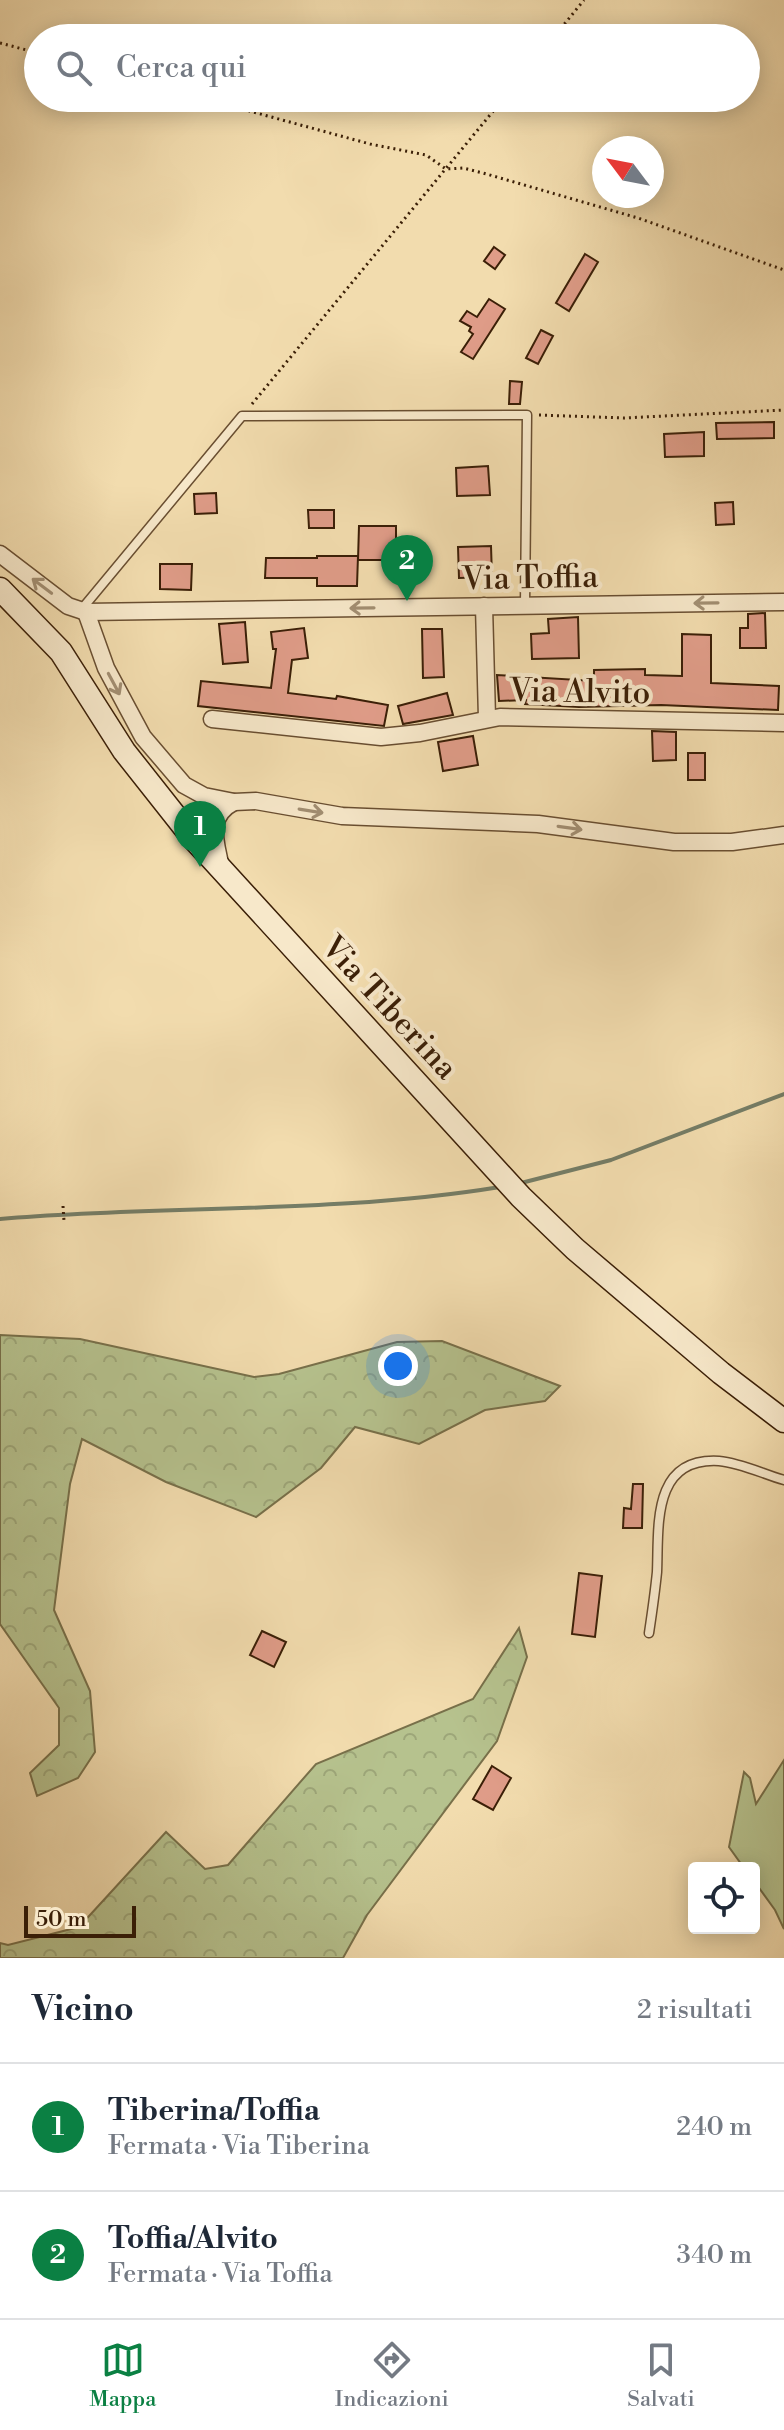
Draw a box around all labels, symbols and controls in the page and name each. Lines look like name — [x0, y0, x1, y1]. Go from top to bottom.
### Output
search box — [24, 24, 760, 112]
icon: search — [52, 46, 96, 90]
text: Cerca qui — [116, 49, 246, 87]
north arrow — [592, 136, 664, 208]
pin: 2 — [381, 535, 433, 601]
street label: Via Toffia — [460, 557, 599, 599]
one-way arrow — [31, 577, 53, 594]
one-way arrow — [693, 595, 720, 611]
one-way arrow — [349, 600, 376, 615]
street label: Via Alvito — [508, 671, 651, 713]
one-way arrow — [107, 672, 123, 696]
pin: 1 — [174, 801, 226, 867]
one-way arrow — [297, 804, 323, 819]
one-way arrow — [557, 821, 582, 836]
street label: Via Tiberina — [312, 927, 466, 1088]
your location — [378, 1346, 418, 1386]
map controls — [688, 1862, 760, 1934]
button: locate — [688, 1862, 760, 1934]
scale bar — [24, 1902, 136, 1938]
text: 50 m — [36, 1906, 87, 1933]
text: Vicino — [32, 1989, 134, 2031]
text: 2 risultati — [637, 1994, 752, 2026]
text: Tiberina/Toffia — [108, 2092, 320, 2130]
text: 1 — [52, 2111, 64, 2143]
text: 240 m — [676, 2111, 752, 2143]
text: Fermata · Via Tiberina — [108, 2130, 370, 2162]
text: Toffia/Alvito — [108, 2220, 278, 2258]
text: 2 — [50, 2239, 66, 2271]
text: 340 m — [676, 2239, 752, 2271]
text: Fermata · Via Toffia — [108, 2258, 333, 2290]
tab: Mappa — [89, 2338, 156, 2413]
tab: Indicazioni — [335, 2338, 449, 2413]
tab: Salvati — [627, 2338, 695, 2413]

